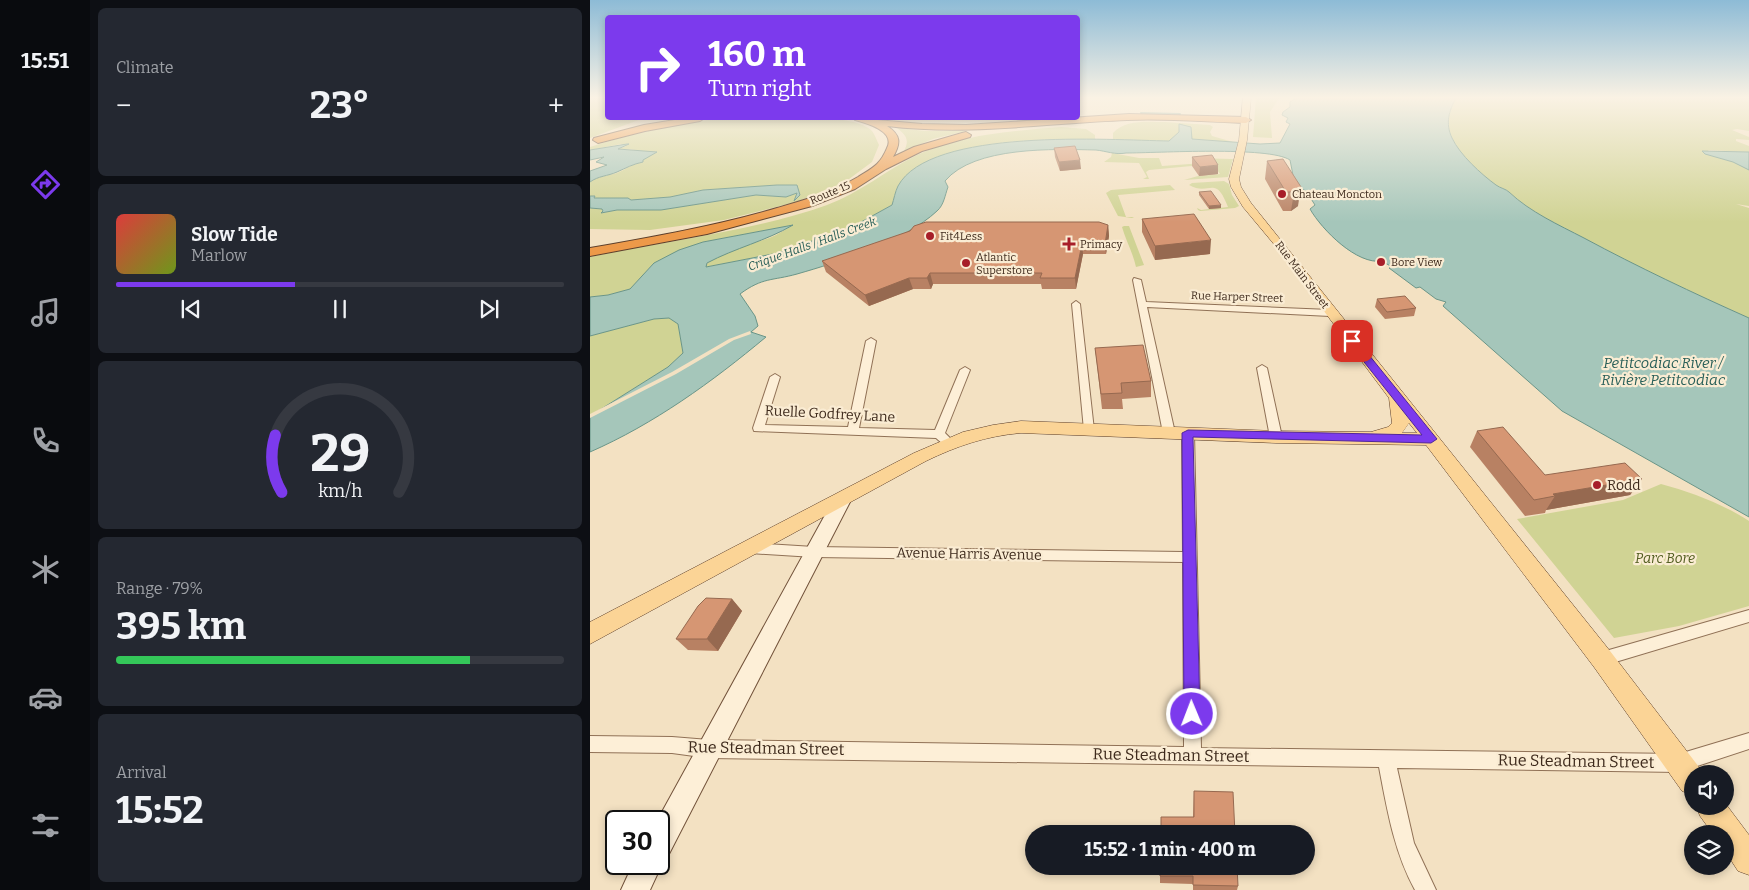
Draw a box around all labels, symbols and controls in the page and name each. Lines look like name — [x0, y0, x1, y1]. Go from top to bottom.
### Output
text: 160 m — [708, 33, 806, 75]
icon: right — [625, 35, 690, 100]
text: 15:51 — [21, 47, 69, 74]
text: Climate — [116, 58, 174, 77]
text: Turn right — [708, 75, 811, 102]
text: 23° — [310, 82, 370, 128]
text: − — [116, 89, 131, 122]
text: + — [548, 89, 564, 122]
icon: directions — [28, 167, 63, 202]
street label: Route 15 — [808, 179, 852, 207]
marker: Chateau Moncton — [1276, 188, 1288, 200]
place label: Chateau Moncton — [1292, 188, 1382, 201]
water label: Crique Halls / Halls Creek — [746, 214, 878, 274]
text: Slow Tide — [191, 223, 278, 246]
marker: Fit4Less — [924, 230, 936, 242]
place label: Fit4Less — [940, 230, 982, 243]
marker: Primacy — [1062, 237, 1076, 251]
place label: Primacy — [1080, 238, 1122, 251]
street label: Rue Main Street — [1272, 239, 1332, 311]
text: Marlow — [191, 246, 247, 265]
place label: Atlantic Superstore — [976, 251, 1033, 277]
marker: Bore View — [1375, 256, 1387, 268]
place label: Bore View — [1391, 256, 1442, 269]
marker: Atlantic Superstore — [960, 257, 972, 269]
street label: Rue Harper Street — [1191, 289, 1283, 305]
icon: music — [28, 295, 63, 330]
icon: previous — [177, 295, 205, 323]
icon: pause — [326, 295, 354, 323]
icon: next — [475, 295, 503, 323]
pin — [1331, 320, 1373, 362]
icon: arrive — [1338, 327, 1366, 355]
water label: Petitcodiac River / Rivière Petitcodiac — [1601, 354, 1726, 389]
street label: Ruelle Godfrey Lane — [764, 402, 896, 426]
text: 29 — [310, 422, 370, 485]
icon: phone — [28, 423, 63, 458]
place label: Rodd — [1607, 477, 1641, 494]
marker: Rodd — [1591, 479, 1603, 491]
text: km/h — [318, 480, 362, 502]
street label: Avenue Harris Avenue — [896, 544, 1042, 564]
park label: Parc Bore — [1635, 550, 1695, 567]
icon: climate — [28, 552, 63, 587]
text: Range · 79% — [116, 579, 203, 598]
text: 395 km — [116, 603, 246, 649]
icon: car — [28, 680, 63, 715]
position arrow — [1165, 687, 1217, 739]
street label: Rue Steadman Street — [688, 737, 845, 759]
street label: Rue Steadman Street — [1093, 744, 1250, 766]
street label: Rue Steadman Street — [1498, 750, 1655, 772]
text: Arrival — [116, 763, 167, 782]
map controls — [1684, 765, 1734, 875]
button: sound — [1684, 765, 1734, 815]
text: 15:52 — [116, 787, 204, 833]
icon: filters — [28, 808, 63, 843]
speed limit sign: 30 — [605, 810, 670, 875]
button: layers — [1684, 825, 1734, 875]
text: 15:52 · 1 min · 400 m — [1084, 838, 1256, 861]

